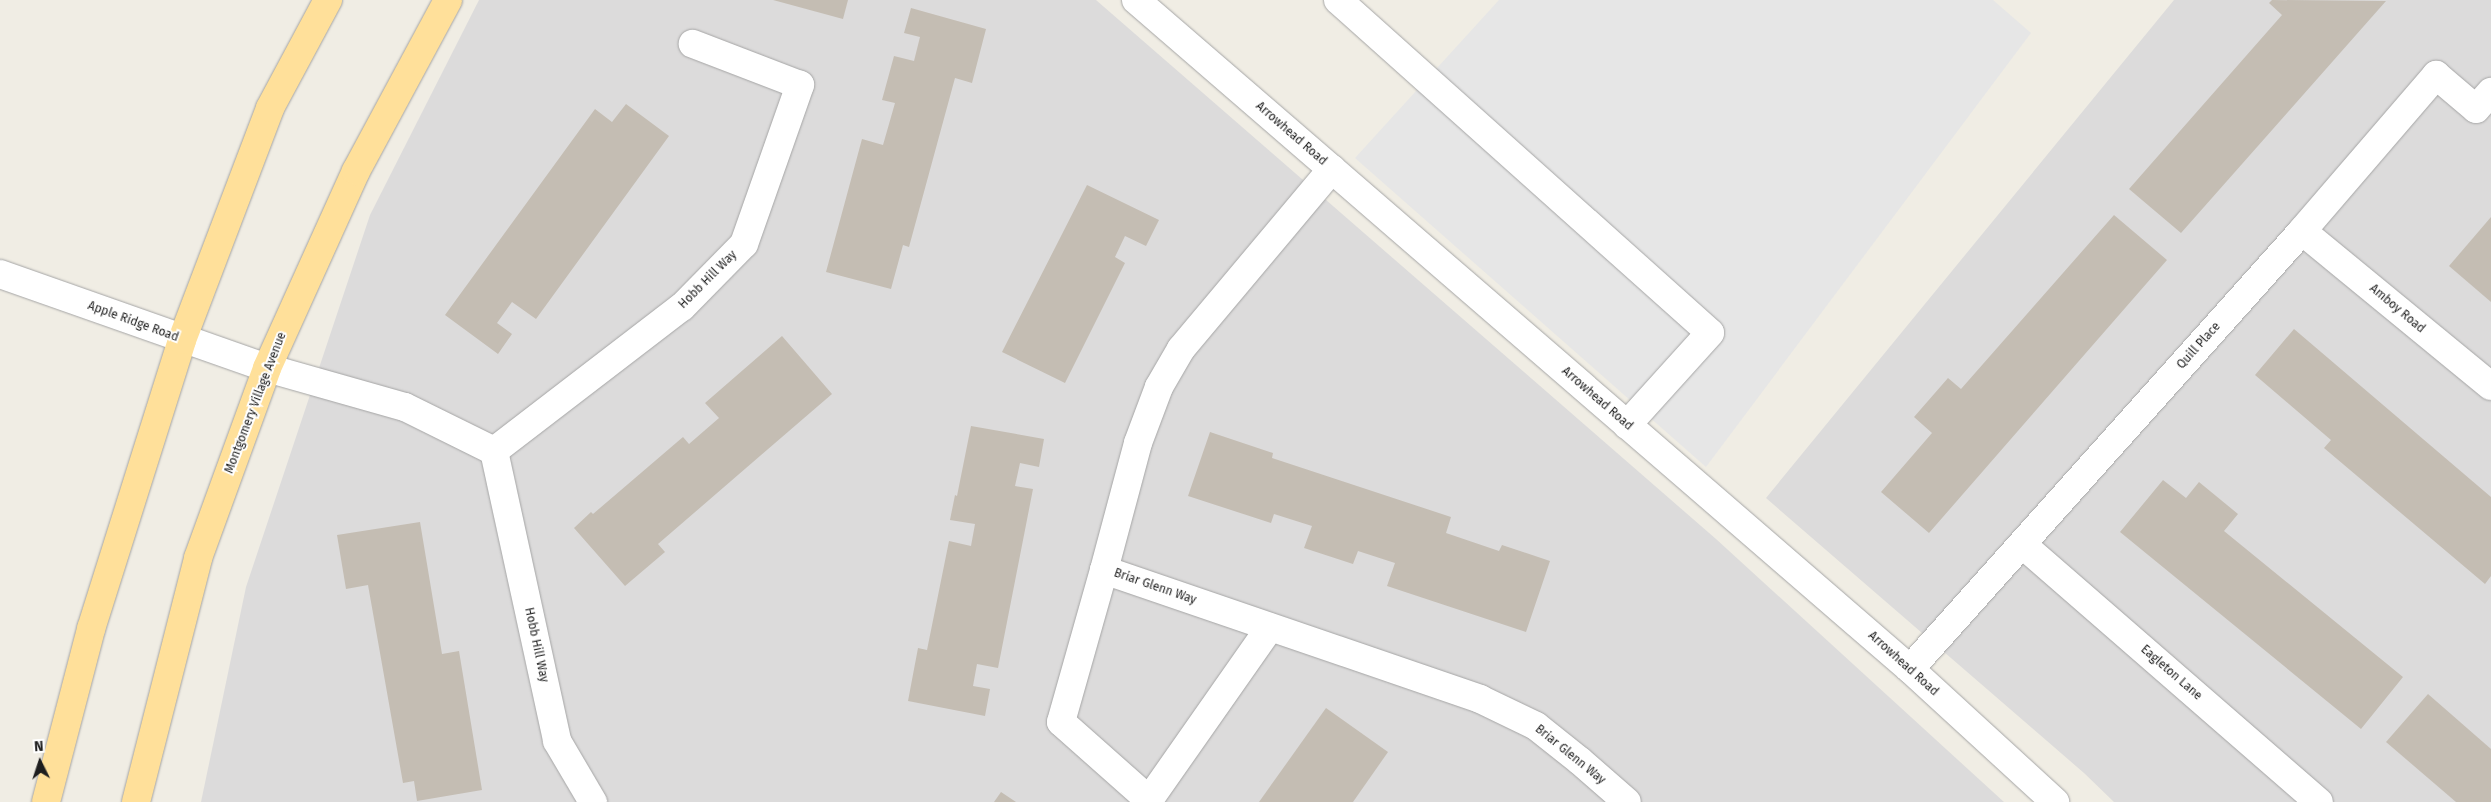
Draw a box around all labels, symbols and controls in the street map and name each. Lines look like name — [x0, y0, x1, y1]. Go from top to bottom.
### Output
street label: Arrowhead Road — [1253, 99, 1329, 169]
street label: Hobb Hill Way — [676, 248, 740, 312]
street label: Amboy Road — [2366, 282, 2428, 336]
street label: Apple Ridge Road — [86, 299, 180, 345]
street label: Quill Place — [2174, 320, 2224, 372]
street label: Montgomery Village Avenue — [222, 330, 290, 476]
street label: Arrowhead Road — [1559, 364, 1635, 434]
street label: Briar Glenn Way — [1112, 566, 1198, 608]
street label: Hobb Hill Way — [521, 606, 551, 684]
street label: Arrowhead Road — [1865, 629, 1941, 699]
street label: Eagleton Lane — [2138, 643, 2204, 703]
street label: Briar Glenn Way — [1532, 722, 1608, 788]
north arrow — [15, 737, 65, 787]
text: N — [34, 738, 44, 755]

